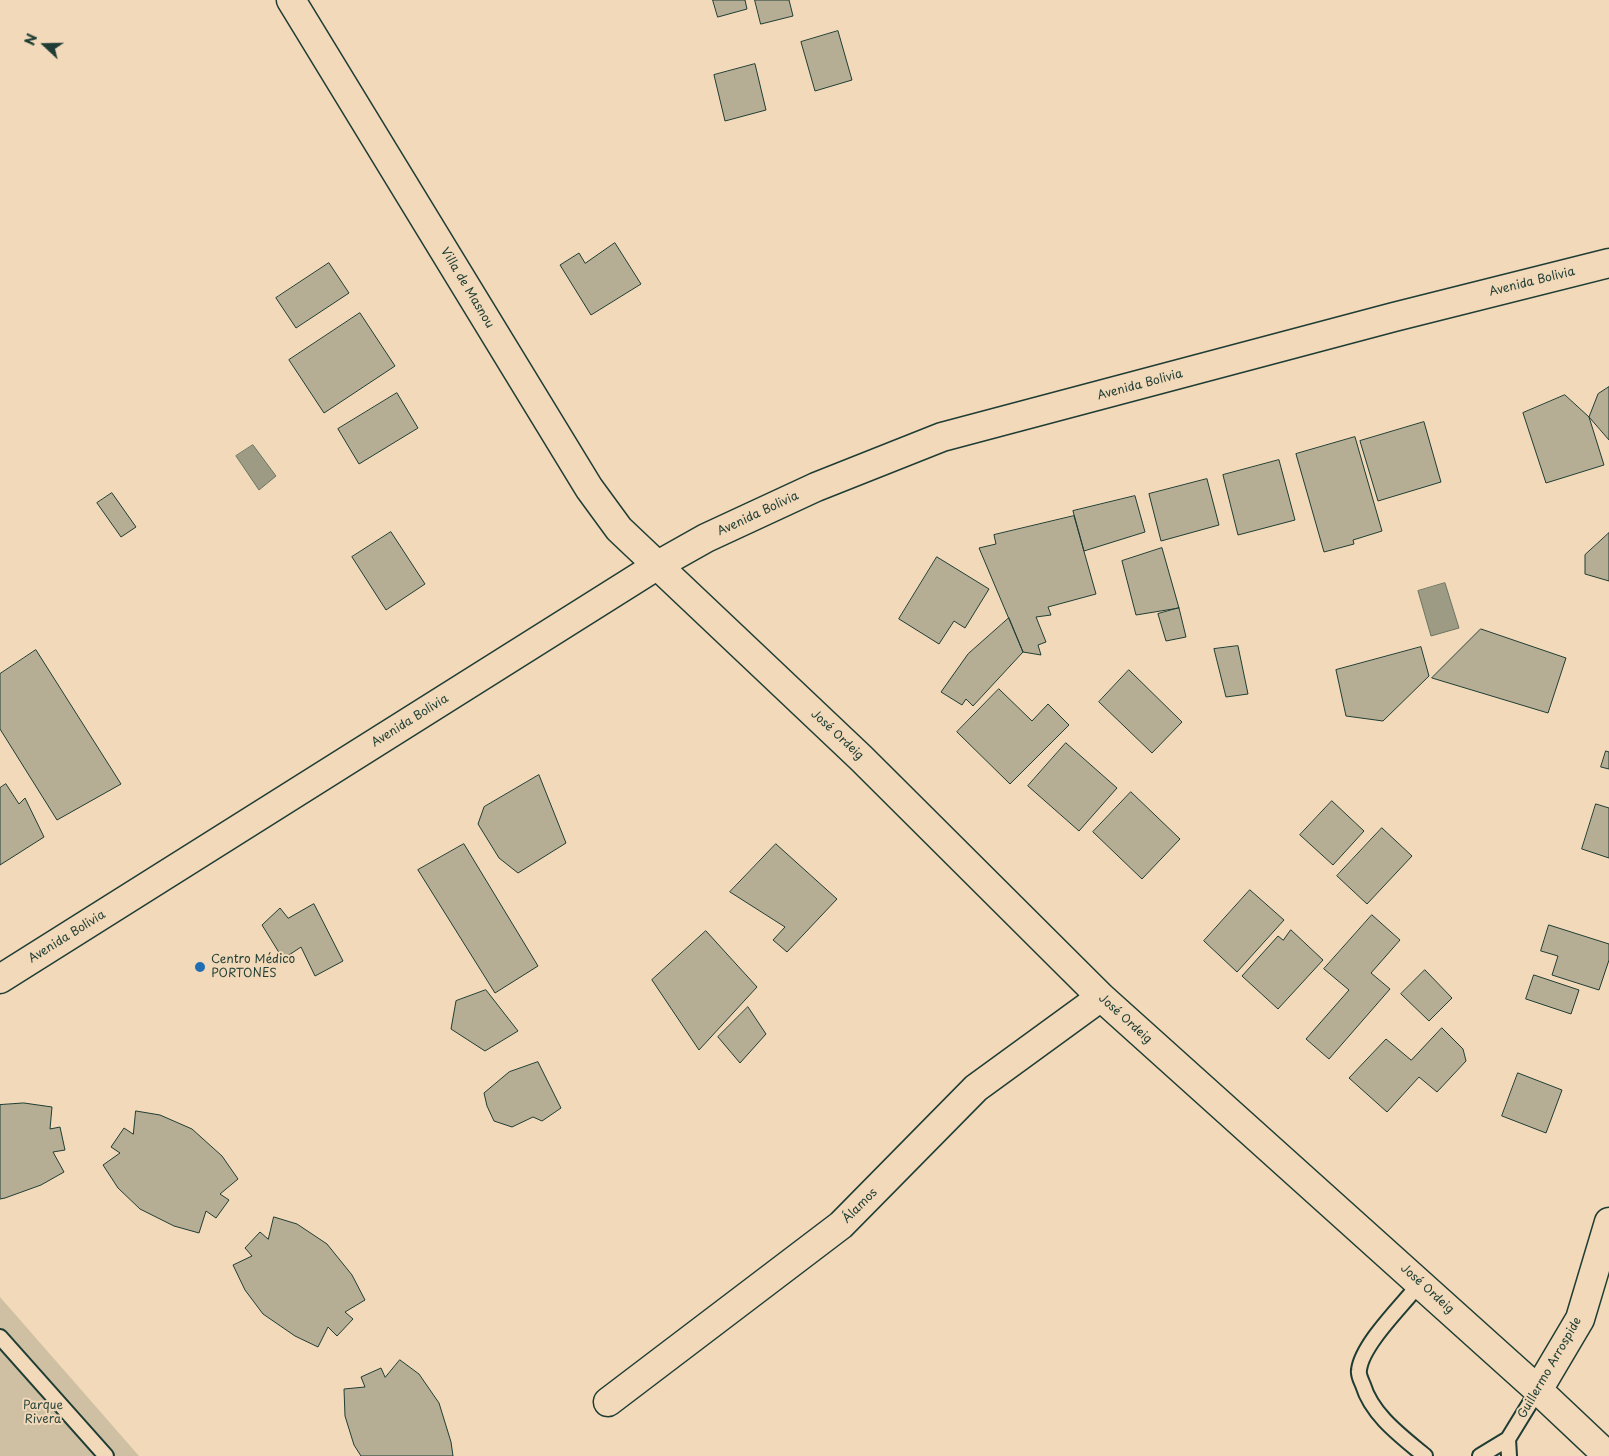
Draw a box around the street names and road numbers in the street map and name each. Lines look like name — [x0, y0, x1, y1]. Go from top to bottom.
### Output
street label: Villa de Masnou — [437, 245, 497, 331]
street label: Avenida Bolivia — [1488, 264, 1576, 300]
street label: Avenida Bolivia — [1096, 367, 1184, 403]
street label: Avenida Bolivia — [715, 489, 801, 539]
street label: Avenida Bolivia — [369, 692, 451, 750]
street label: José Ordeig — [808, 707, 866, 763]
street label: Avenida Bolivia — [26, 908, 108, 966]
street label: José Ordeig — [1095, 991, 1155, 1047]
street label: Álamos — [840, 1186, 880, 1226]
street label: José Ordeig — [1397, 1261, 1457, 1317]
street label: Guillermo Arrospide — [1515, 1315, 1585, 1421]

